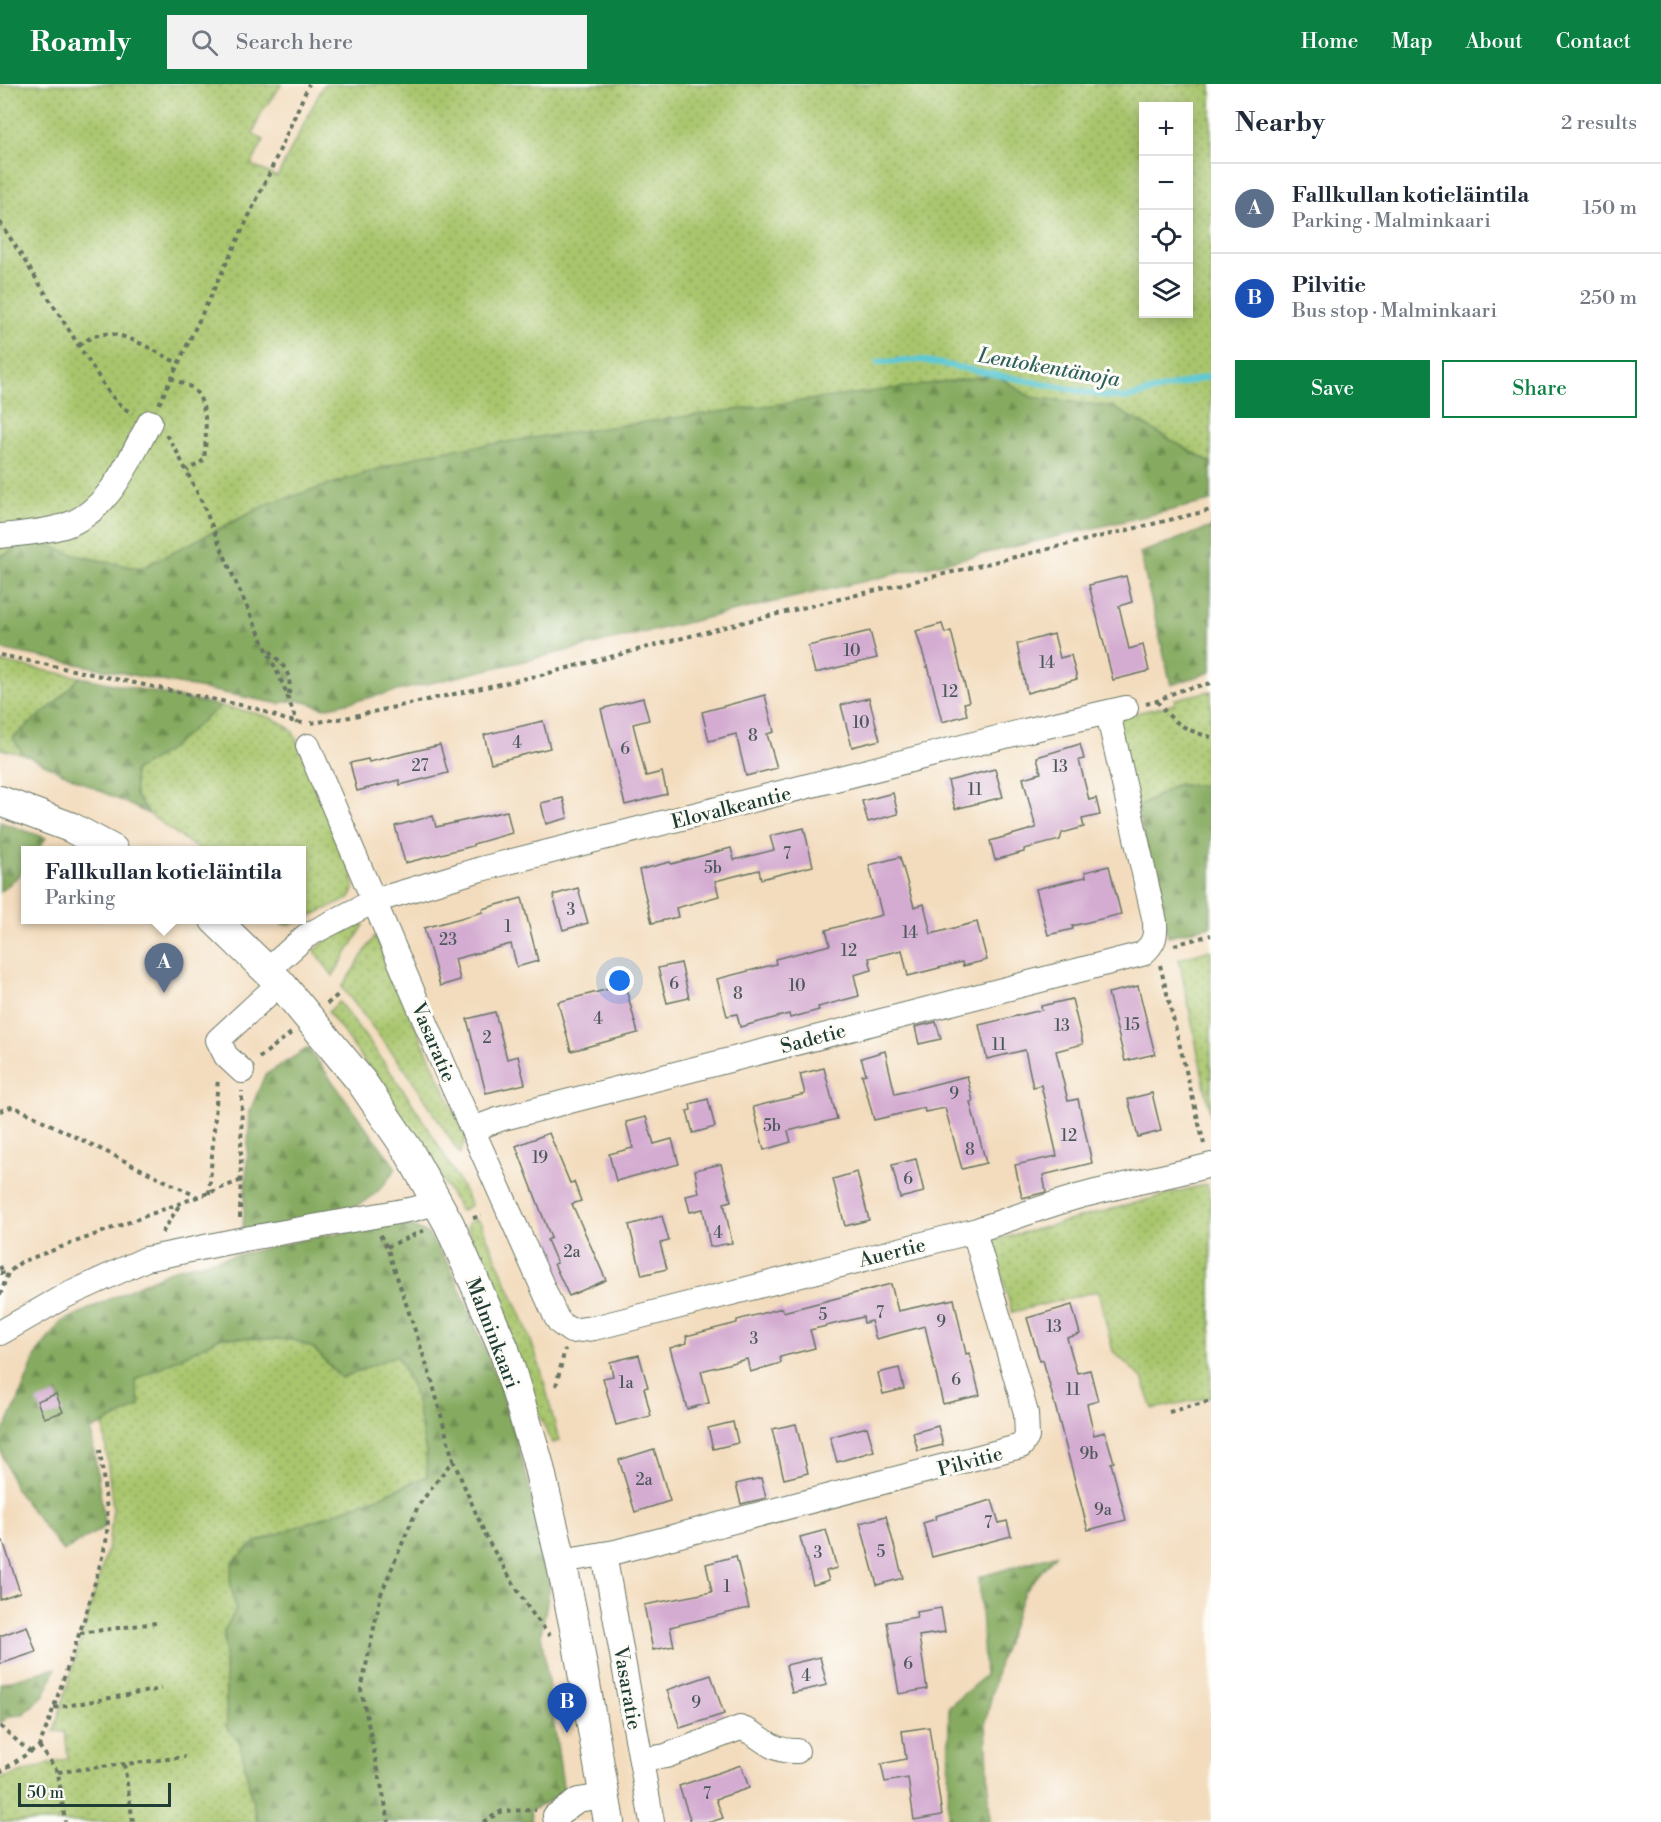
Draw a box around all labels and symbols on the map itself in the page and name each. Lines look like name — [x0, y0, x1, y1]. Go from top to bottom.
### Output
water label: Lentokentänoja — [975, 343, 1122, 393]
house number: 10 — [844, 641, 861, 661]
house number: 14 — [1039, 653, 1055, 673]
house number: 12 — [942, 682, 958, 702]
house number: 10 — [853, 713, 870, 733]
house number: 8 — [748, 726, 758, 746]
house number: 4 — [512, 733, 522, 753]
house number: 6 — [620, 739, 630, 759]
house number: 27 — [411, 756, 429, 776]
house number: 13 — [1052, 757, 1068, 777]
house number: 11 — [968, 780, 982, 800]
street label: Elovalkeantie — [669, 781, 794, 835]
house number: 7 — [783, 844, 791, 864]
house number: 5b — [704, 858, 722, 878]
house number: 3 — [567, 900, 576, 920]
house number: 1 — [505, 917, 512, 937]
house number: 14 — [902, 923, 918, 943]
house number: 23 — [439, 930, 457, 950]
house number: 12 — [841, 941, 857, 961]
pin: A — [144, 944, 184, 993]
your location — [605, 966, 634, 995]
house number: 6 — [669, 974, 679, 994]
house number: 10 — [789, 976, 806, 996]
house number: 8 — [733, 984, 743, 1004]
street label: Vasaratie — [404, 998, 461, 1086]
house number: 4 — [593, 1009, 603, 1029]
house number: 15 — [1124, 1015, 1140, 1035]
house number: 13 — [1054, 1016, 1070, 1036]
street label: Sadetie — [778, 1019, 849, 1060]
house number: 2 — [482, 1028, 492, 1048]
house number: 11 — [992, 1035, 1006, 1055]
house number: 9 — [949, 1084, 959, 1104]
house number: 5b — [763, 1116, 781, 1136]
house number: 12 — [1061, 1126, 1077, 1146]
house number: 8 — [965, 1140, 975, 1160]
house number: 19 — [532, 1148, 548, 1168]
house number: 6 — [903, 1169, 913, 1189]
house number: 4 — [713, 1223, 723, 1243]
street label: Auertie — [855, 1233, 928, 1274]
house number: 2a — [563, 1242, 582, 1262]
street label: Malminkaari — [459, 1275, 524, 1393]
house number: 7 — [876, 1303, 884, 1323]
house number: 5 — [819, 1305, 828, 1325]
house number: 9 — [936, 1312, 946, 1332]
house number: 13 — [1046, 1317, 1062, 1337]
house number: 3 — [750, 1329, 759, 1349]
house number: 6 — [951, 1370, 961, 1390]
house number: 1a — [619, 1373, 634, 1393]
house number: 11 — [1066, 1380, 1080, 1400]
street label: Pilvitie — [935, 1442, 1006, 1483]
house number: 9b — [1080, 1444, 1098, 1464]
house number: 2a — [635, 1470, 654, 1490]
house number: 9a — [1094, 1500, 1113, 1520]
house number: 7 — [984, 1513, 992, 1533]
house number: 5 — [877, 1542, 886, 1562]
house number: 3 — [814, 1543, 823, 1563]
house number: 1 — [724, 1577, 731, 1597]
street label: Vasaratie — [607, 1644, 646, 1732]
house number: 6 — [903, 1654, 913, 1674]
house number: 4 — [801, 1666, 811, 1686]
pin: B — [548, 1684, 586, 1733]
house number: 9 — [691, 1693, 701, 1713]
scale bar — [18, 1780, 171, 1808]
house number: 7 — [703, 1784, 711, 1804]

